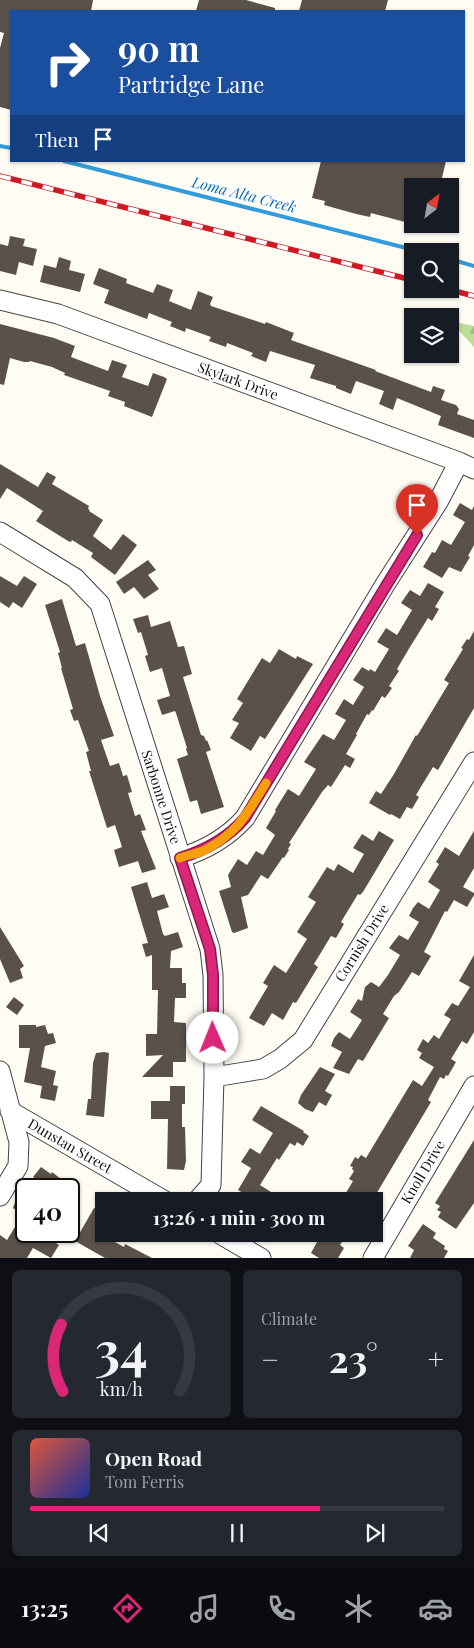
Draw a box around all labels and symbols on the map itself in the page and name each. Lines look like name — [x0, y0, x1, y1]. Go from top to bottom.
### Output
water label: Loma Alta Creek — [189, 171, 299, 217]
north arrow — [404, 178, 459, 232]
street label: Skylark Drive — [195, 357, 281, 404]
pin — [396, 484, 438, 535]
street label: Sarbonne Drive — [137, 748, 186, 846]
street label: Cornish Drive — [330, 900, 393, 985]
position arrow — [186, 1011, 238, 1063]
street label: Dunstan Street — [25, 1114, 117, 1178]
street label: Knoll Drive — [396, 1137, 449, 1207]
speed limit sign: 40 — [15, 1178, 80, 1243]

